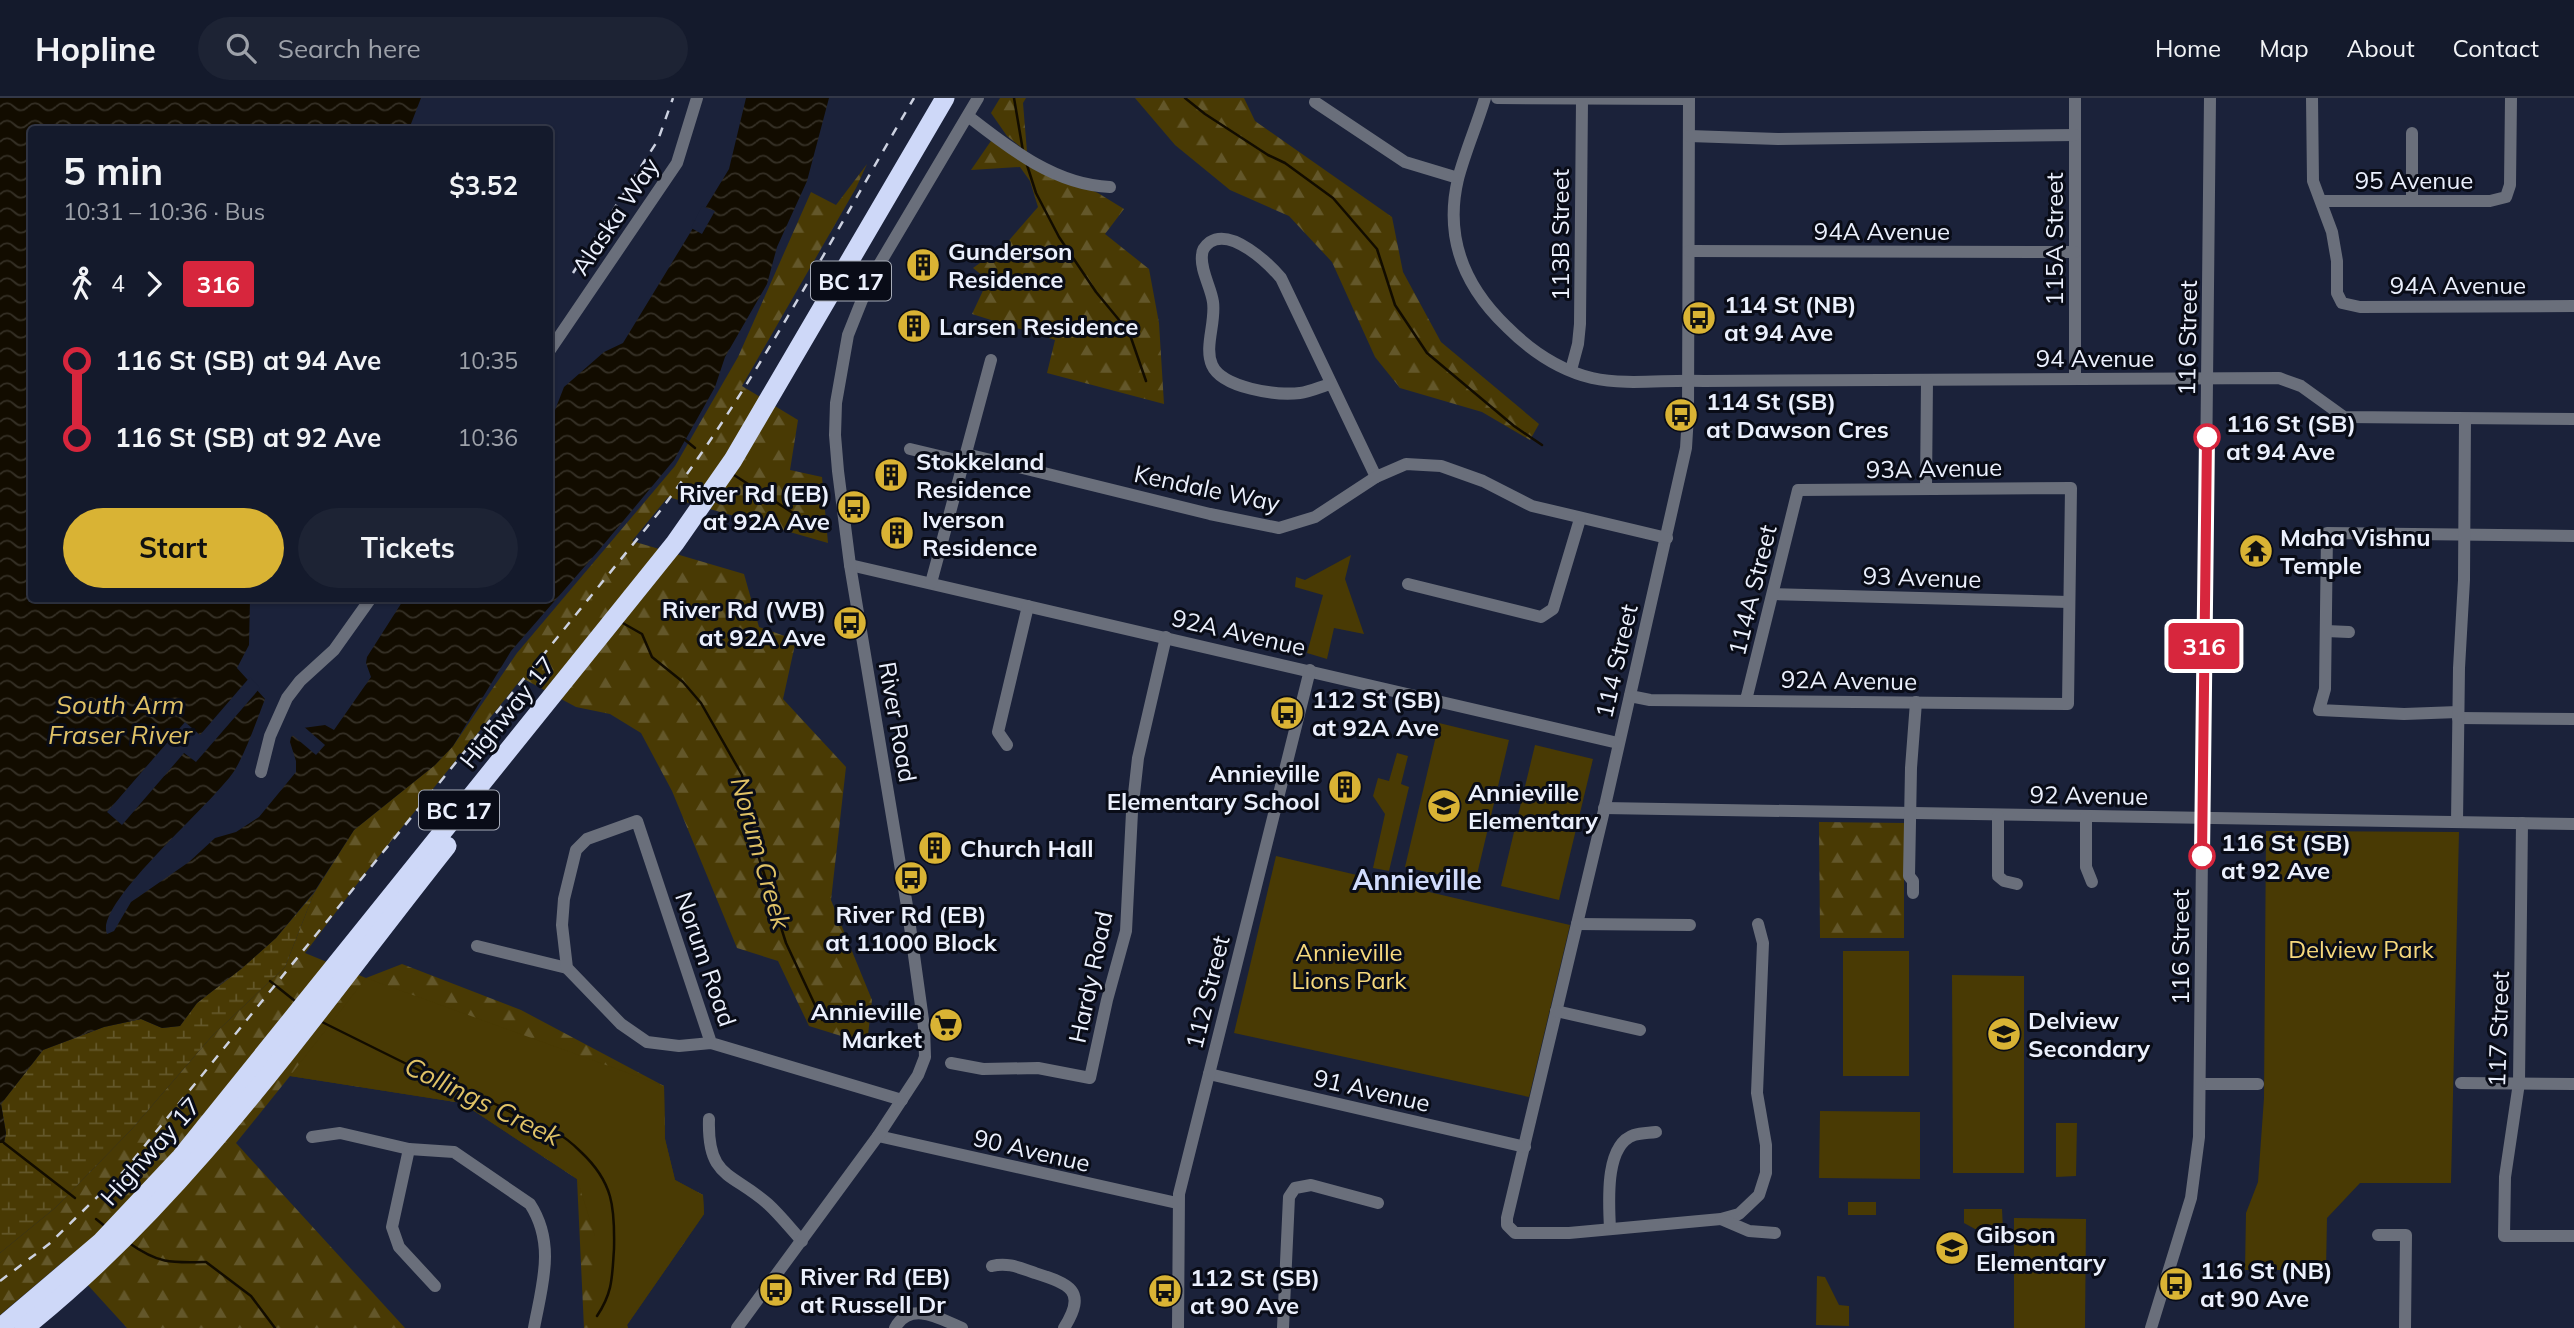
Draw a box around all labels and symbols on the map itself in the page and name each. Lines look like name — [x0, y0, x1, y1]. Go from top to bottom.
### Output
street label: Alaska Way — [565, 151, 665, 280]
street label: 95 Avenue — [2355, 165, 2473, 195]
street label: 113B Street — [1545, 169, 1575, 301]
street label: 115A Street — [2039, 172, 2069, 306]
street label: 94A Avenue — [1814, 216, 1950, 246]
place label: Gunderson Residence — [948, 236, 1073, 294]
building icon: Gunderson Residence — [904, 246, 942, 284]
road number: BC 17 — [811, 262, 891, 300]
street label: 94A Avenue — [2390, 270, 2526, 300]
street label: 116 Street — [2171, 280, 2203, 396]
place label: 114 St (NB) at 94 Ave — [1724, 289, 1857, 347]
bus stop icon: 114 St (NB) at 94 Ave — [1680, 299, 1718, 337]
building icon: Larsen Residence — [895, 307, 933, 345]
place label: Larsen Residence — [939, 311, 1138, 341]
street label: 94 Avenue — [2036, 343, 2154, 373]
place label: 114 St (SB) at Dawson Cres — [1706, 386, 1889, 444]
bus stop icon: 114 St (SB) at Dawson Cres — [1662, 396, 1700, 434]
place label: 116 St (SB) at 94 Ave — [2226, 408, 2356, 466]
marker: 116 St (SB) at 94 Ave — [2194, 424, 2220, 450]
place label: Stokkeland Residence — [916, 446, 1044, 504]
street label: 93A Avenue — [1866, 452, 2002, 484]
building icon: Stokkeland Residence — [872, 456, 910, 494]
street label: Kendale Way — [1131, 458, 1283, 518]
place label: River Rd (EB) at 92A Ave — [679, 478, 830, 536]
bus stop icon: River Rd (EB) at 92A Ave — [835, 488, 873, 526]
place label: Iverson Residence — [922, 504, 1038, 562]
building icon: Iverson Residence — [878, 514, 916, 552]
street label: 114A Street — [1721, 522, 1783, 658]
place label: Maha Vishnu Temple — [2280, 522, 2431, 580]
temple icon: Maha Vishnu Temple — [2237, 532, 2275, 570]
street label: 93 Avenue — [1862, 560, 1982, 594]
place label: River Rd (WB) at 92A Ave — [662, 594, 826, 652]
street label: 114 Street — [1588, 601, 1644, 721]
street label: 92A Avenue — [1169, 602, 1309, 662]
bus stop icon: River Rd (WB) at 92A Ave — [831, 604, 869, 642]
line badge: 316 — [2164, 623, 2244, 669]
street label: Highway 17 — [453, 650, 561, 774]
street label: River Road — [873, 659, 923, 785]
street label: 92A Avenue — [1781, 664, 1917, 696]
place label: 112 St (SB) at 92A Ave — [1312, 684, 1442, 742]
water label: South Arm Fraser River — [48, 688, 194, 751]
bus stop icon: 112 St (SB) at 92A Ave — [1268, 694, 1306, 732]
place label: Annieville Elementary School — [1107, 758, 1320, 816]
building icon: Annieville Elementary School — [1326, 768, 1364, 806]
water label: Norum Creek — [723, 773, 799, 934]
place label: Annieville Elementary — [1468, 777, 1599, 835]
street label: 92 Avenue — [2029, 779, 2149, 811]
school or university icon: Annieville Elementary — [1425, 787, 1463, 825]
road number: BC 17 — [419, 790, 499, 830]
place label: 116 St (SB) at 92 Ave — [2221, 827, 2351, 885]
building icon: Church Hall — [916, 829, 954, 867]
place label: Church Hall — [960, 833, 1094, 863]
marker: 116 St (SB) at 92 Ave — [2189, 843, 2215, 869]
bus stop icon: River Rd (EB) at 11000 Block — [892, 859, 930, 897]
district label: Annieville — [1352, 862, 1482, 897]
street label: Norum Road — [669, 888, 743, 1030]
street label: 116 Street — [2165, 889, 2195, 1005]
place label: River Rd (EB) at 11000 Block — [825, 899, 997, 957]
street label: Hardy Road — [1061, 909, 1119, 1045]
street label: 112 Street — [1178, 932, 1236, 1052]
park label: Delview Park — [2288, 934, 2434, 964]
park label: Annieville Lions Park — [1291, 937, 1407, 995]
street label: 117 Street — [2481, 971, 2515, 1087]
place label: Annieville Market — [811, 996, 922, 1054]
place label: Delview Secondary — [2028, 1005, 2151, 1063]
supermarket icon: Annieville Market — [927, 1006, 965, 1044]
school or university icon: Delview Secondary — [1985, 1015, 2023, 1053]
water label: Collings Creek — [400, 1049, 567, 1153]
street label: 91 Avenue — [1311, 1062, 1433, 1118]
street label: Highway 17 — [94, 1091, 206, 1211]
street label: 90 Avenue — [971, 1122, 1093, 1178]
place label: Gibson Elementary — [1976, 1219, 2107, 1277]
school or university icon: Gibson Elementary — [1933, 1229, 1971, 1267]
place label: 116 St (NB) at 90 Ave — [2200, 1255, 2333, 1313]
place label: River Rd (EB) at Russell Dr — [800, 1261, 951, 1319]
place label: 112 St (SB) at 90 Ave — [1190, 1262, 1320, 1320]
bus stop icon: 116 St (NB) at 90 Ave — [2157, 1265, 2195, 1303]
bus stop icon: River Rd (EB) at Russell Dr — [757, 1271, 795, 1309]
bus stop icon: 112 St (SB) at 90 Ave — [1146, 1272, 1184, 1310]

